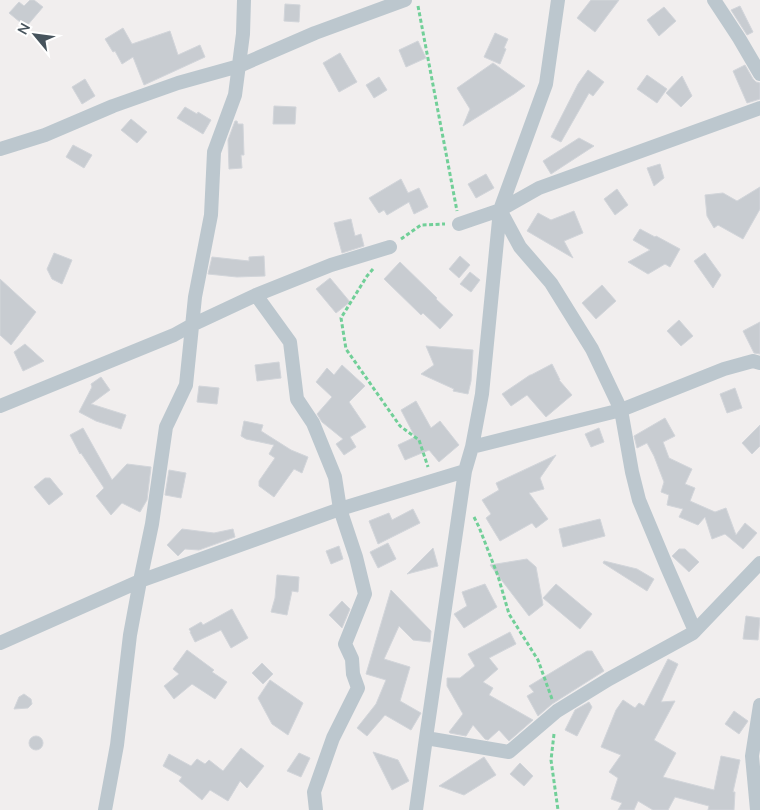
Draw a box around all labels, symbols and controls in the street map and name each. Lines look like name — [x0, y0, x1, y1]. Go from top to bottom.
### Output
north arrow — [10, 10, 60, 60]
text: N — [13, 20, 34, 38]

